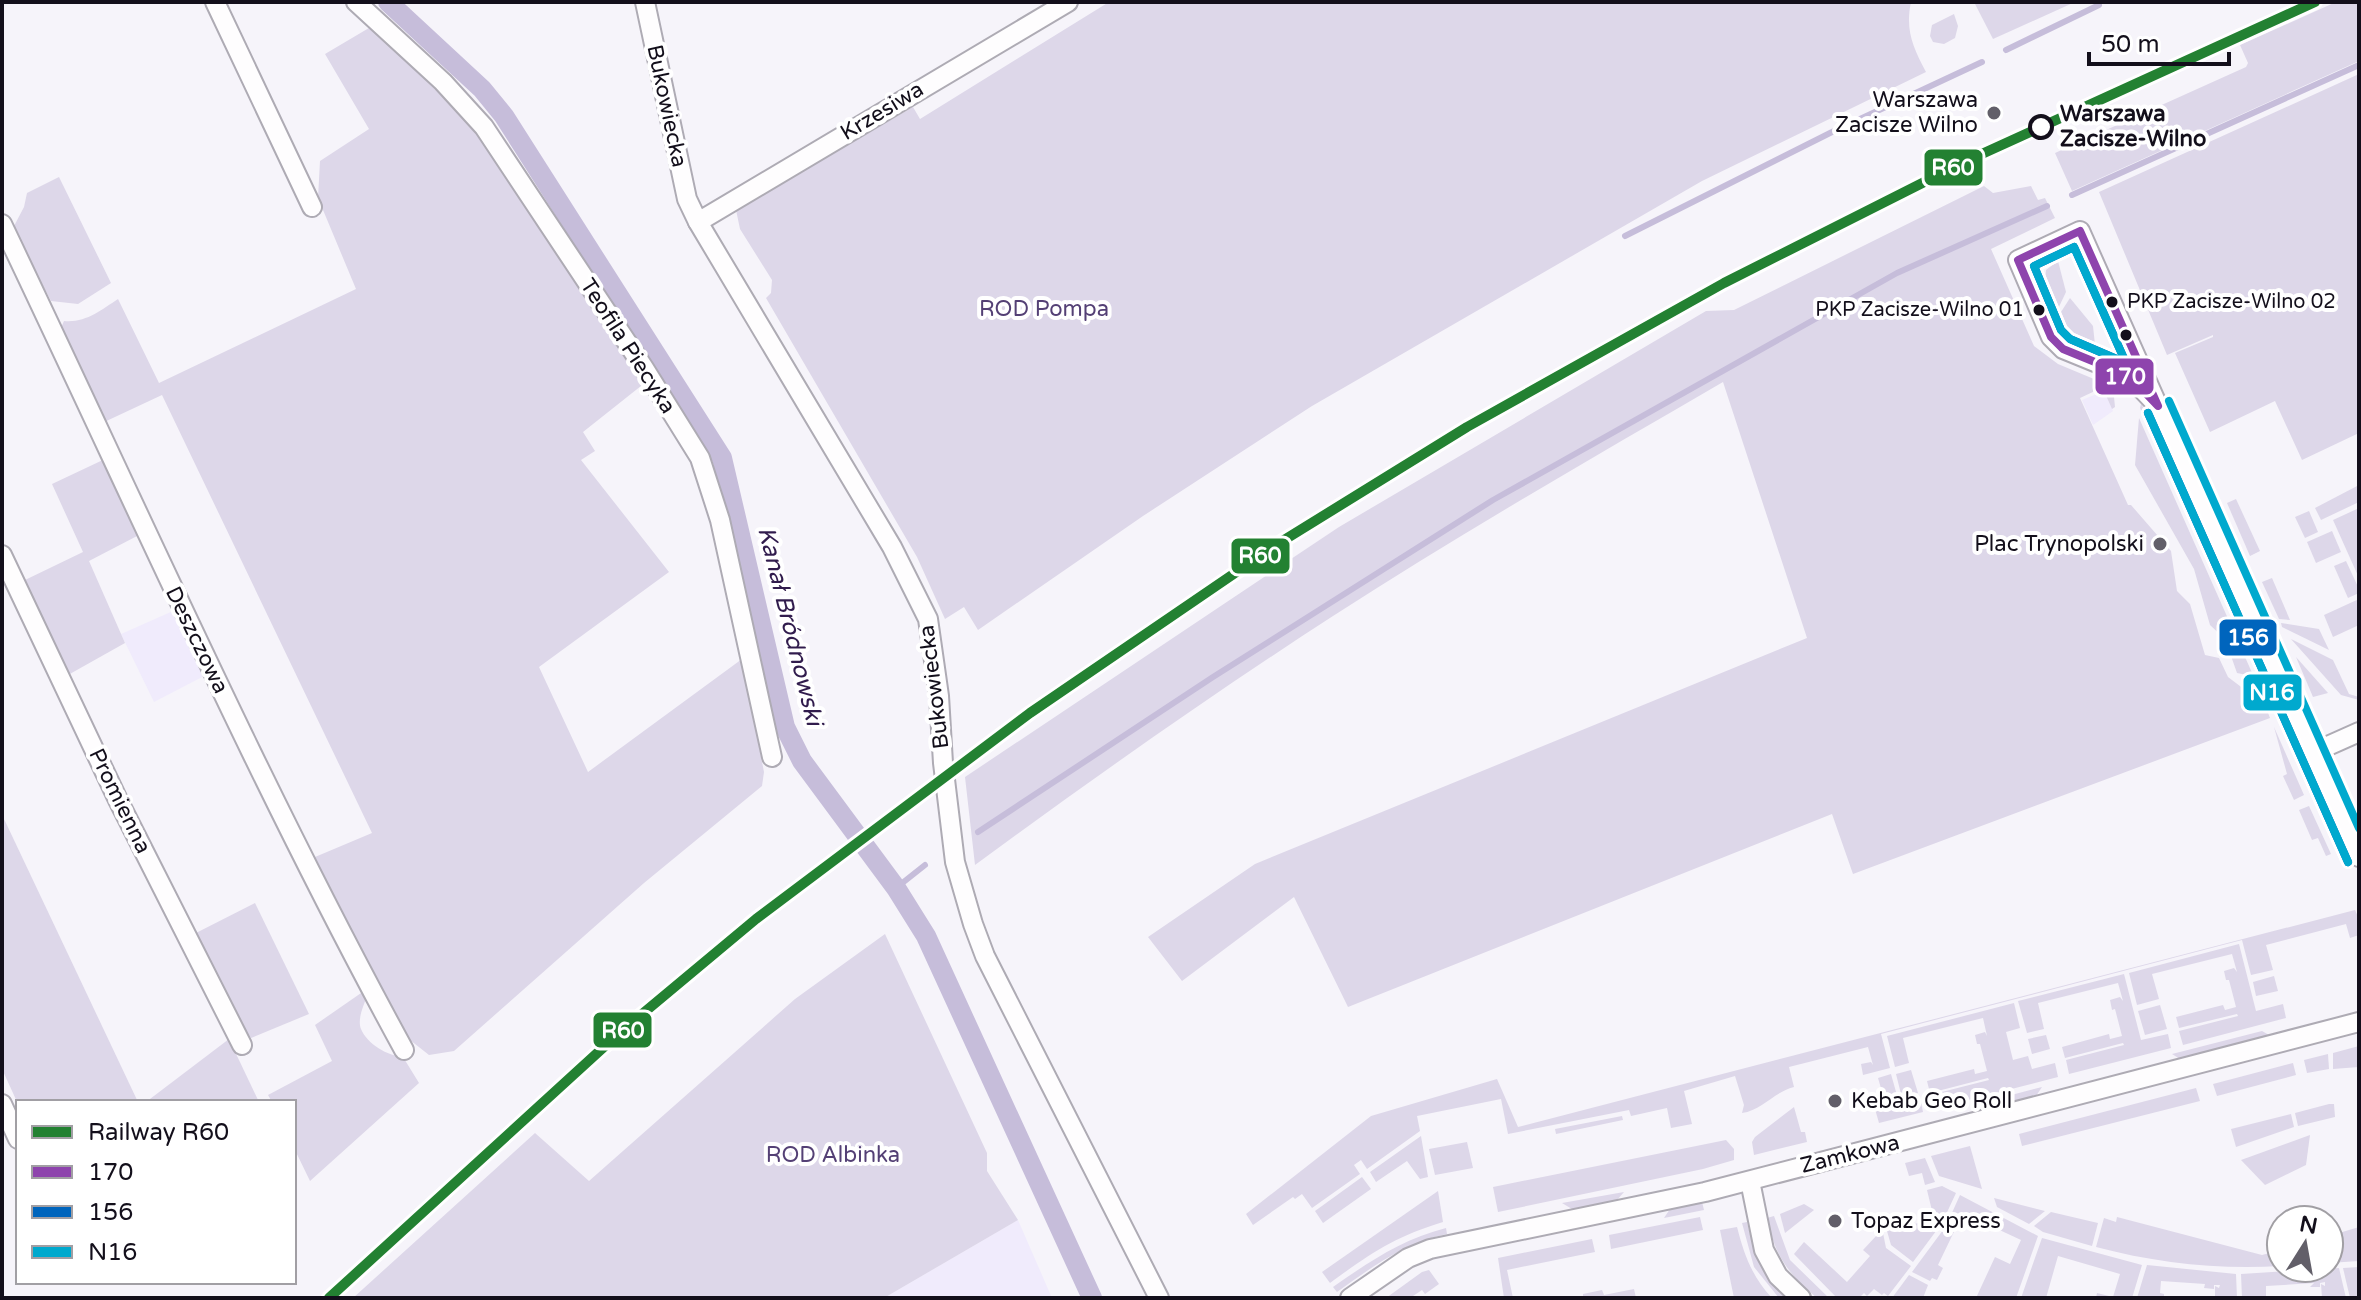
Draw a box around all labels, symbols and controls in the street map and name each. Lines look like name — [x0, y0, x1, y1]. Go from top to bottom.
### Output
scale bar — [2089, 16, 2229, 66]
text: 50 m — [2101, 30, 2159, 59]
street label: Bukowiecka — [641, 42, 693, 170]
street label: Krzesiwa — [836, 76, 928, 146]
place label: Warszawa Zacisze Wilno — [1835, 87, 1978, 138]
place label: Warszawa Zacisze-Wilno — [2060, 101, 2206, 152]
marker: Warszawa Zacisze Wilno — [1985, 104, 2003, 122]
marker: Warszawa Zacisze-Wilno — [2029, 115, 2053, 139]
line badge: R60 — [1923, 148, 1984, 187]
text: R60 — [1931, 155, 1975, 181]
street label: Teofila Piecyka — [575, 274, 681, 418]
place label: PKP Zacisze-Wilno 02 — [2127, 290, 2336, 314]
marker: PKP Zacisze-Wilno 02 — [2104, 294, 2120, 310]
park label: ROD Pompa — [979, 296, 1109, 322]
place label: PKP Zacisze-Wilno 01 — [1815, 298, 2024, 322]
marker: PKP Zacisze-Wilno 01 — [2031, 302, 2047, 318]
unlabelled marker — [2118, 327, 2134, 343]
line badge: 170 — [2094, 357, 2155, 396]
text: 170 — [2104, 364, 2146, 390]
water label: Kanał Bródnowski — [751, 524, 829, 731]
place label: Plac Trynopolski — [1974, 531, 2144, 557]
marker: Plac Trynopolski — [2151, 535, 2169, 553]
line badge: R60 — [1230, 537, 1291, 575]
text: R60 — [1238, 543, 1282, 569]
street label: Deszczowa — [160, 582, 234, 698]
line badge: 156 — [2218, 618, 2278, 657]
street label: Bukowiecka — [913, 624, 955, 750]
text: 156 — [2227, 625, 2269, 651]
line badge: N16 — [2242, 673, 2303, 712]
text: N16 — [2249, 680, 2295, 706]
street label: Promienna — [83, 744, 157, 858]
line badge: R60 — [592, 1011, 653, 1049]
text: R60 — [601, 1018, 645, 1044]
place label: Kebab Geo Roll — [1851, 1088, 2012, 1114]
marker: Kebab Geo Roll — [1826, 1092, 1844, 1110]
legend — [16, 1100, 296, 1284]
text: Railway R60 — [88, 1118, 229, 1147]
street label: Zamkowa — [1798, 1129, 1902, 1179]
park label: ROD Albinka — [766, 1142, 900, 1168]
text: 170 — [88, 1158, 133, 1187]
text: 156 — [88, 1198, 133, 1227]
north arrow — [2265, 1204, 2345, 1284]
place label: Topaz Express — [1851, 1208, 2001, 1234]
text: N — [2297, 1211, 2320, 1240]
marker: Topaz Express — [1826, 1212, 1844, 1230]
text: N16 — [88, 1238, 137, 1267]

